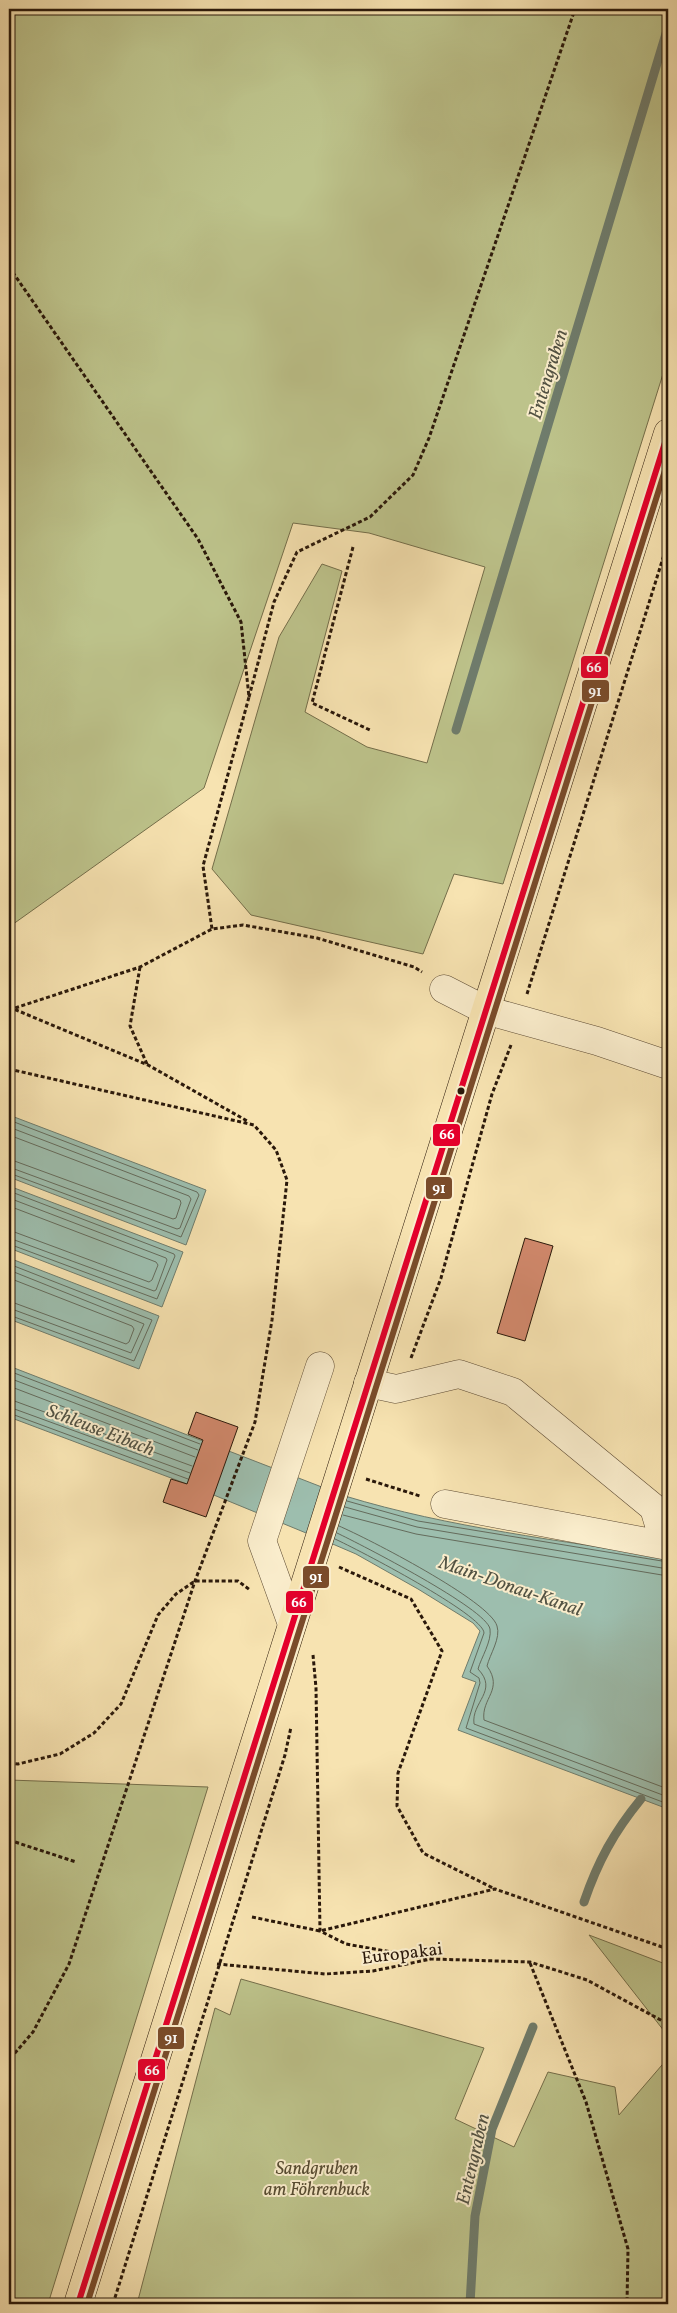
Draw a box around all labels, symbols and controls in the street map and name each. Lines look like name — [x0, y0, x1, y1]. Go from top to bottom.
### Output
water label: Entengraben — [523, 326, 575, 423]
line badge: 66 — [580, 655, 609, 679]
text: 66 — [586, 659, 602, 678]
line badge: 91 — [581, 679, 610, 703]
text: 91 — [588, 683, 602, 702]
unlabelled marker — [456, 1086, 466, 1096]
line badge: 66 — [432, 1123, 461, 1147]
text: 66 — [439, 1126, 455, 1145]
line badge: 91 — [425, 1176, 453, 1200]
text: 91 — [432, 1180, 446, 1199]
water label: Schleuse Eibach — [43, 1398, 158, 1463]
water label: Main-Donau-Kanal — [434, 1550, 585, 1624]
line badge: 91 — [302, 1565, 330, 1589]
text: 91 — [309, 1569, 323, 1588]
line badge: 66 — [285, 1590, 314, 1614]
text: 66 — [291, 1594, 307, 1613]
street label: Europakai — [360, 1937, 444, 1972]
line badge: 91 — [157, 2026, 185, 2050]
text: 91 — [164, 2030, 178, 2049]
line badge: 66 — [137, 2058, 166, 2082]
text: 66 — [144, 2062, 160, 2081]
water label: Entengraben — [451, 2111, 497, 2208]
park label: Sandgruben am Föhrenbuck — [264, 2157, 370, 2203]

